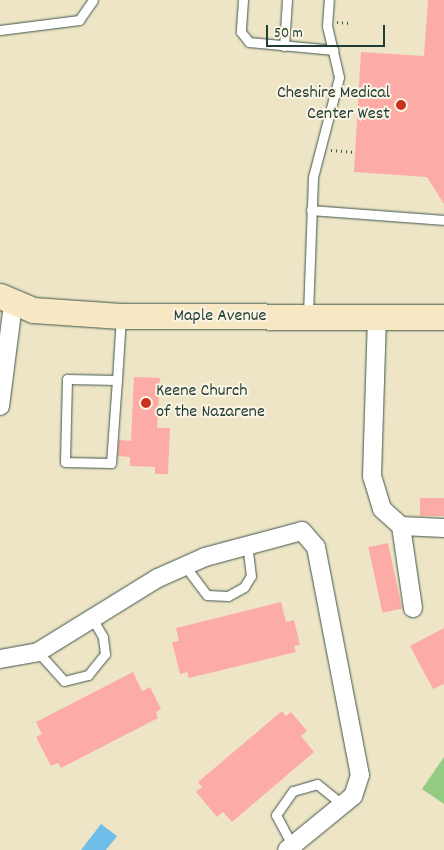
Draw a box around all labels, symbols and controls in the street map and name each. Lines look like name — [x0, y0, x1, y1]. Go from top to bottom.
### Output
scale bar — [269, 15, 388, 47]
text: 50 m — [274, 23, 303, 45]
place label: Cheshire Medical Center West — [277, 84, 390, 126]
marker: Cheshire Medical Center West — [394, 98, 408, 112]
street label: Maple Avenue — [174, 306, 266, 328]
place label: Keene Church of the Nazarene — [156, 382, 265, 424]
marker: Keene Church of the Nazarene — [140, 397, 152, 409]

